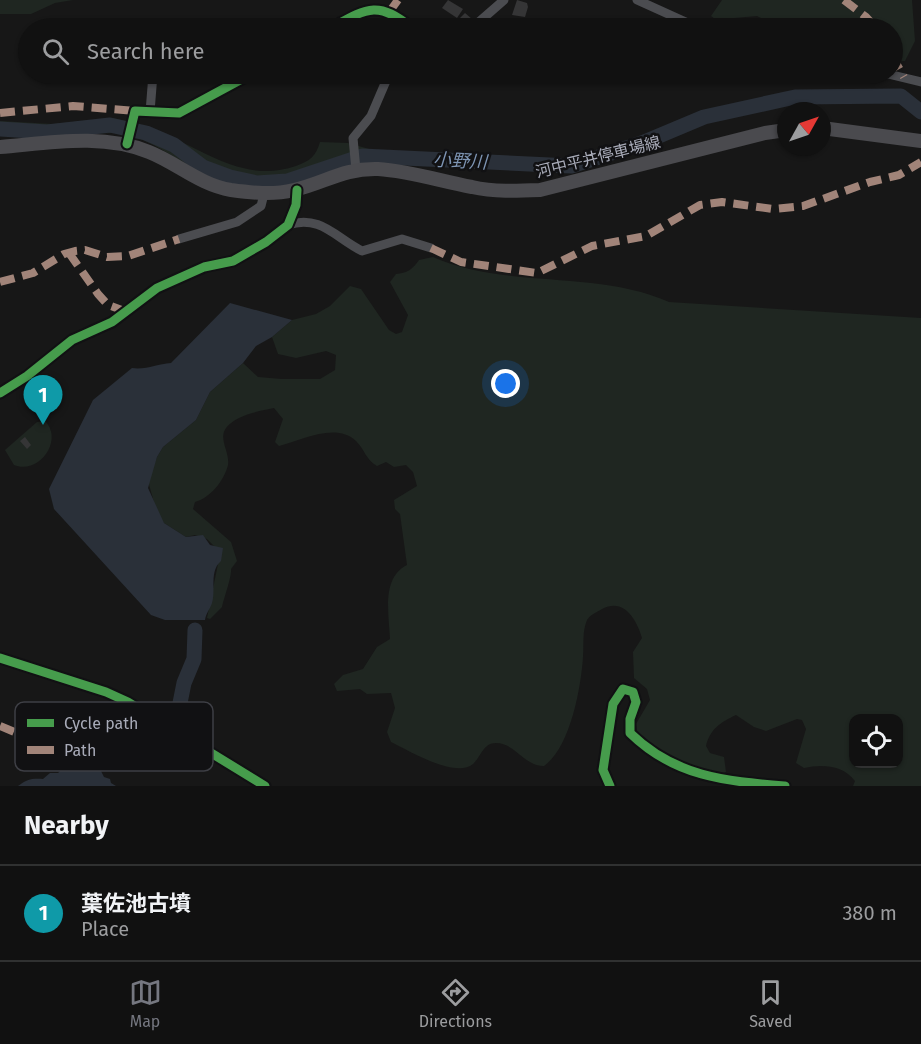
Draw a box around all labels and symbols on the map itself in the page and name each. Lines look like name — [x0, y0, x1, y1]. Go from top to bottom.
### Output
north arrow — [777, 102, 831, 156]
street label: 河中平井停車場線 — [534, 132, 662, 182]
water label: 小野川 — [432, 149, 490, 174]
your location — [491, 369, 520, 398]
pin: 1 — [24, 376, 63, 425]
legend — [15, 702, 213, 771]
text: Cycle path — [64, 714, 138, 733]
text: Path — [64, 741, 96, 760]

